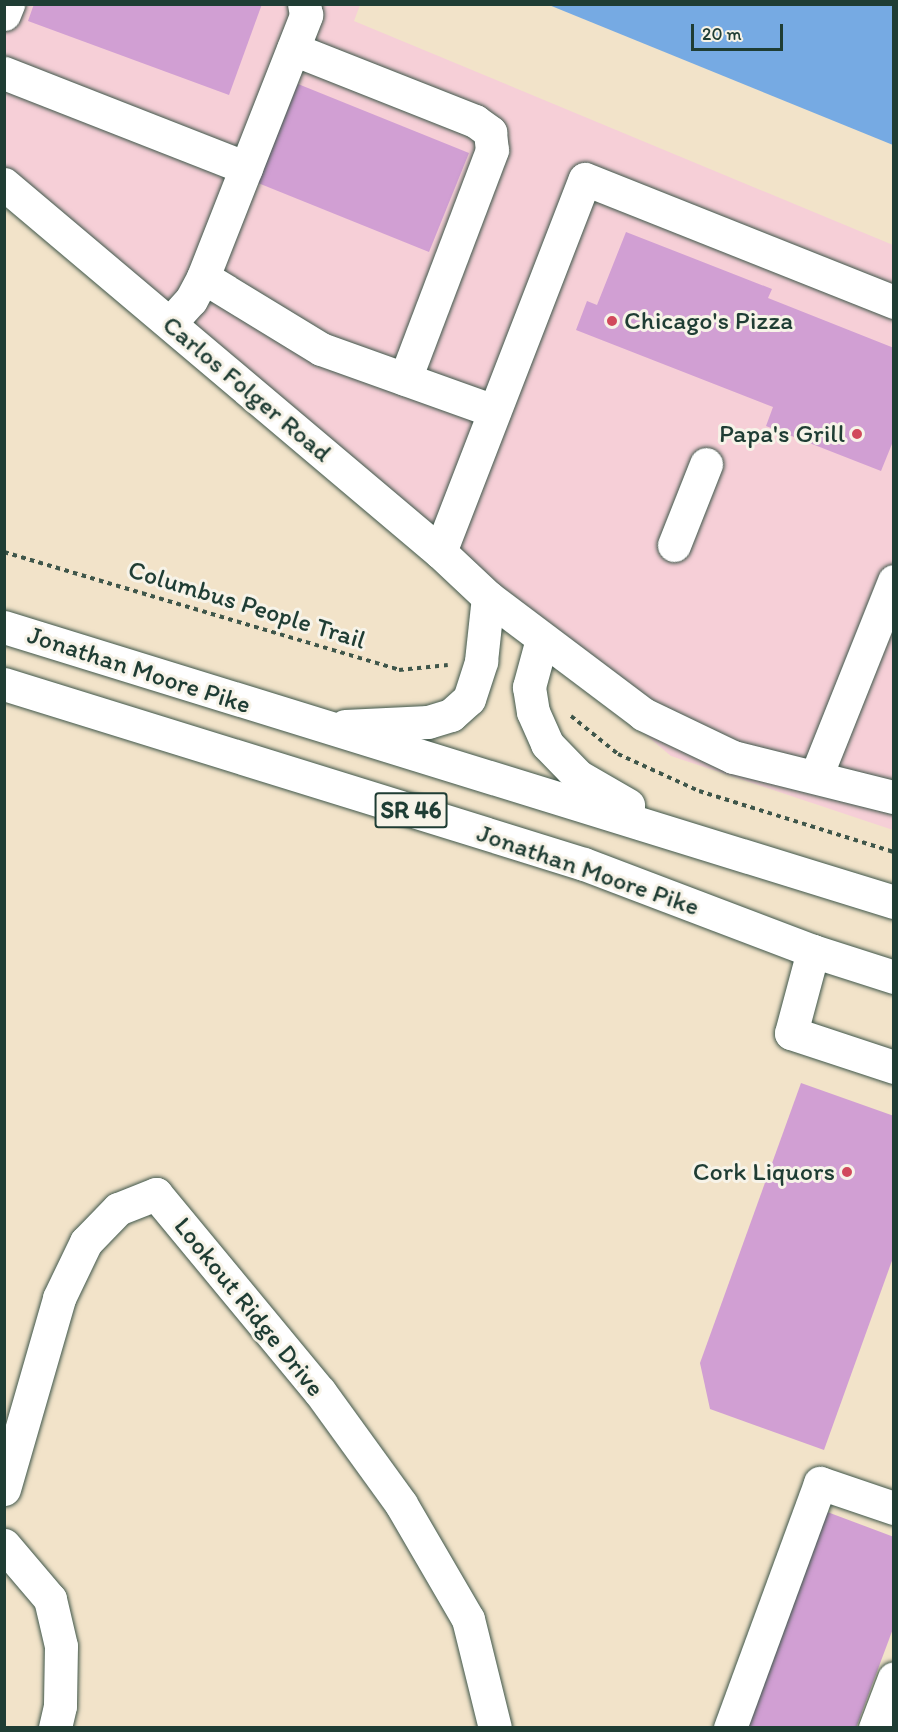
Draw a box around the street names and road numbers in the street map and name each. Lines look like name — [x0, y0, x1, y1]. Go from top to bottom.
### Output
street label: Carlos Folger Road — [157, 310, 337, 468]
street label: Columbus People Trail — [124, 554, 370, 656]
street label: Jonathan Moore Pike — [23, 619, 255, 721]
road number: SR 46 — [374, 789, 448, 831]
street label: Jonathan Moore Pike — [473, 817, 703, 923]
street label: Lookout Ridge Drive — [167, 1211, 331, 1403]

